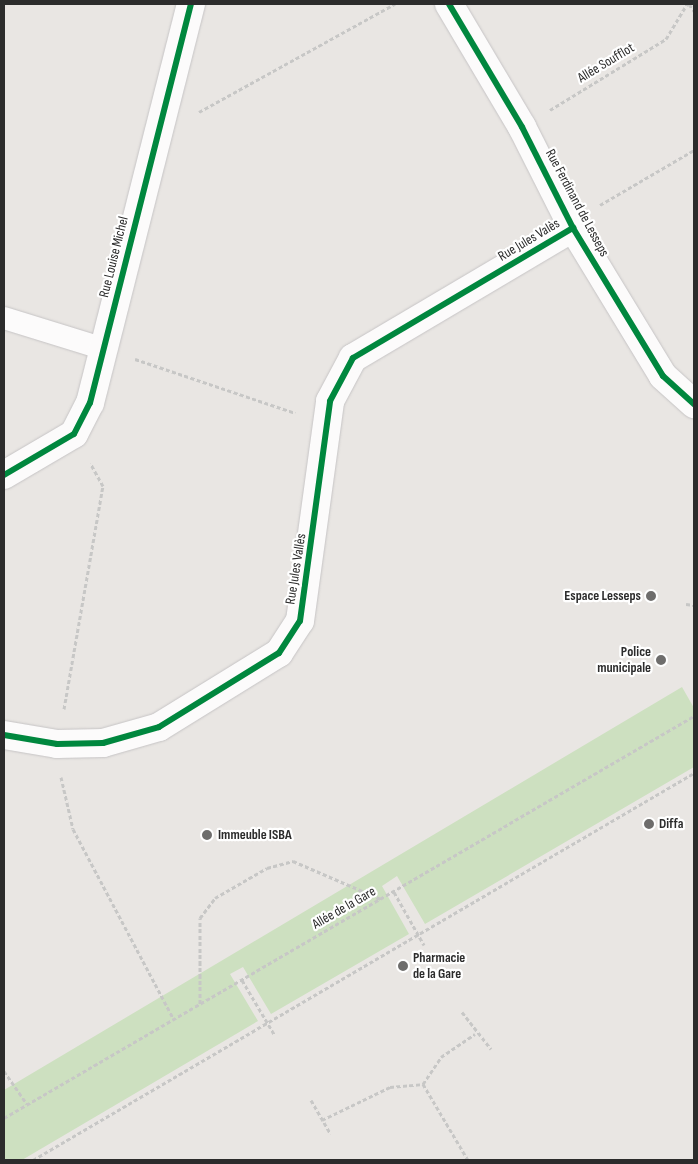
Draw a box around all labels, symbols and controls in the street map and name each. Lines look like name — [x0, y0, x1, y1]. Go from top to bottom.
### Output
street label: Allée Soufflot — [575, 40, 637, 86]
street label: Rue Ferdinand de Lesseps — [542, 146, 612, 260]
street label: Rue Louise Michel — [96, 215, 132, 299]
street label: Rue Jules Valès — [495, 215, 563, 265]
street label: Rue Jules Vallès — [282, 532, 310, 606]
place label: Espace Lesseps — [564, 588, 641, 604]
marker: Espace Lesseps — [645, 590, 657, 602]
place label: Police municipale — [597, 644, 651, 676]
marker: Police municipale — [655, 654, 667, 666]
place label: Diffa — [659, 816, 683, 832]
marker: Diffa — [643, 818, 655, 830]
place label: Immeuble ISBA — [218, 827, 292, 843]
marker: Immeuble ISBA — [200, 828, 214, 842]
street label: Allée de la Gare — [309, 883, 379, 933]
place label: Pharmacie de la Gare — [413, 950, 465, 982]
marker: Pharmacie de la Gare — [397, 960, 409, 972]

